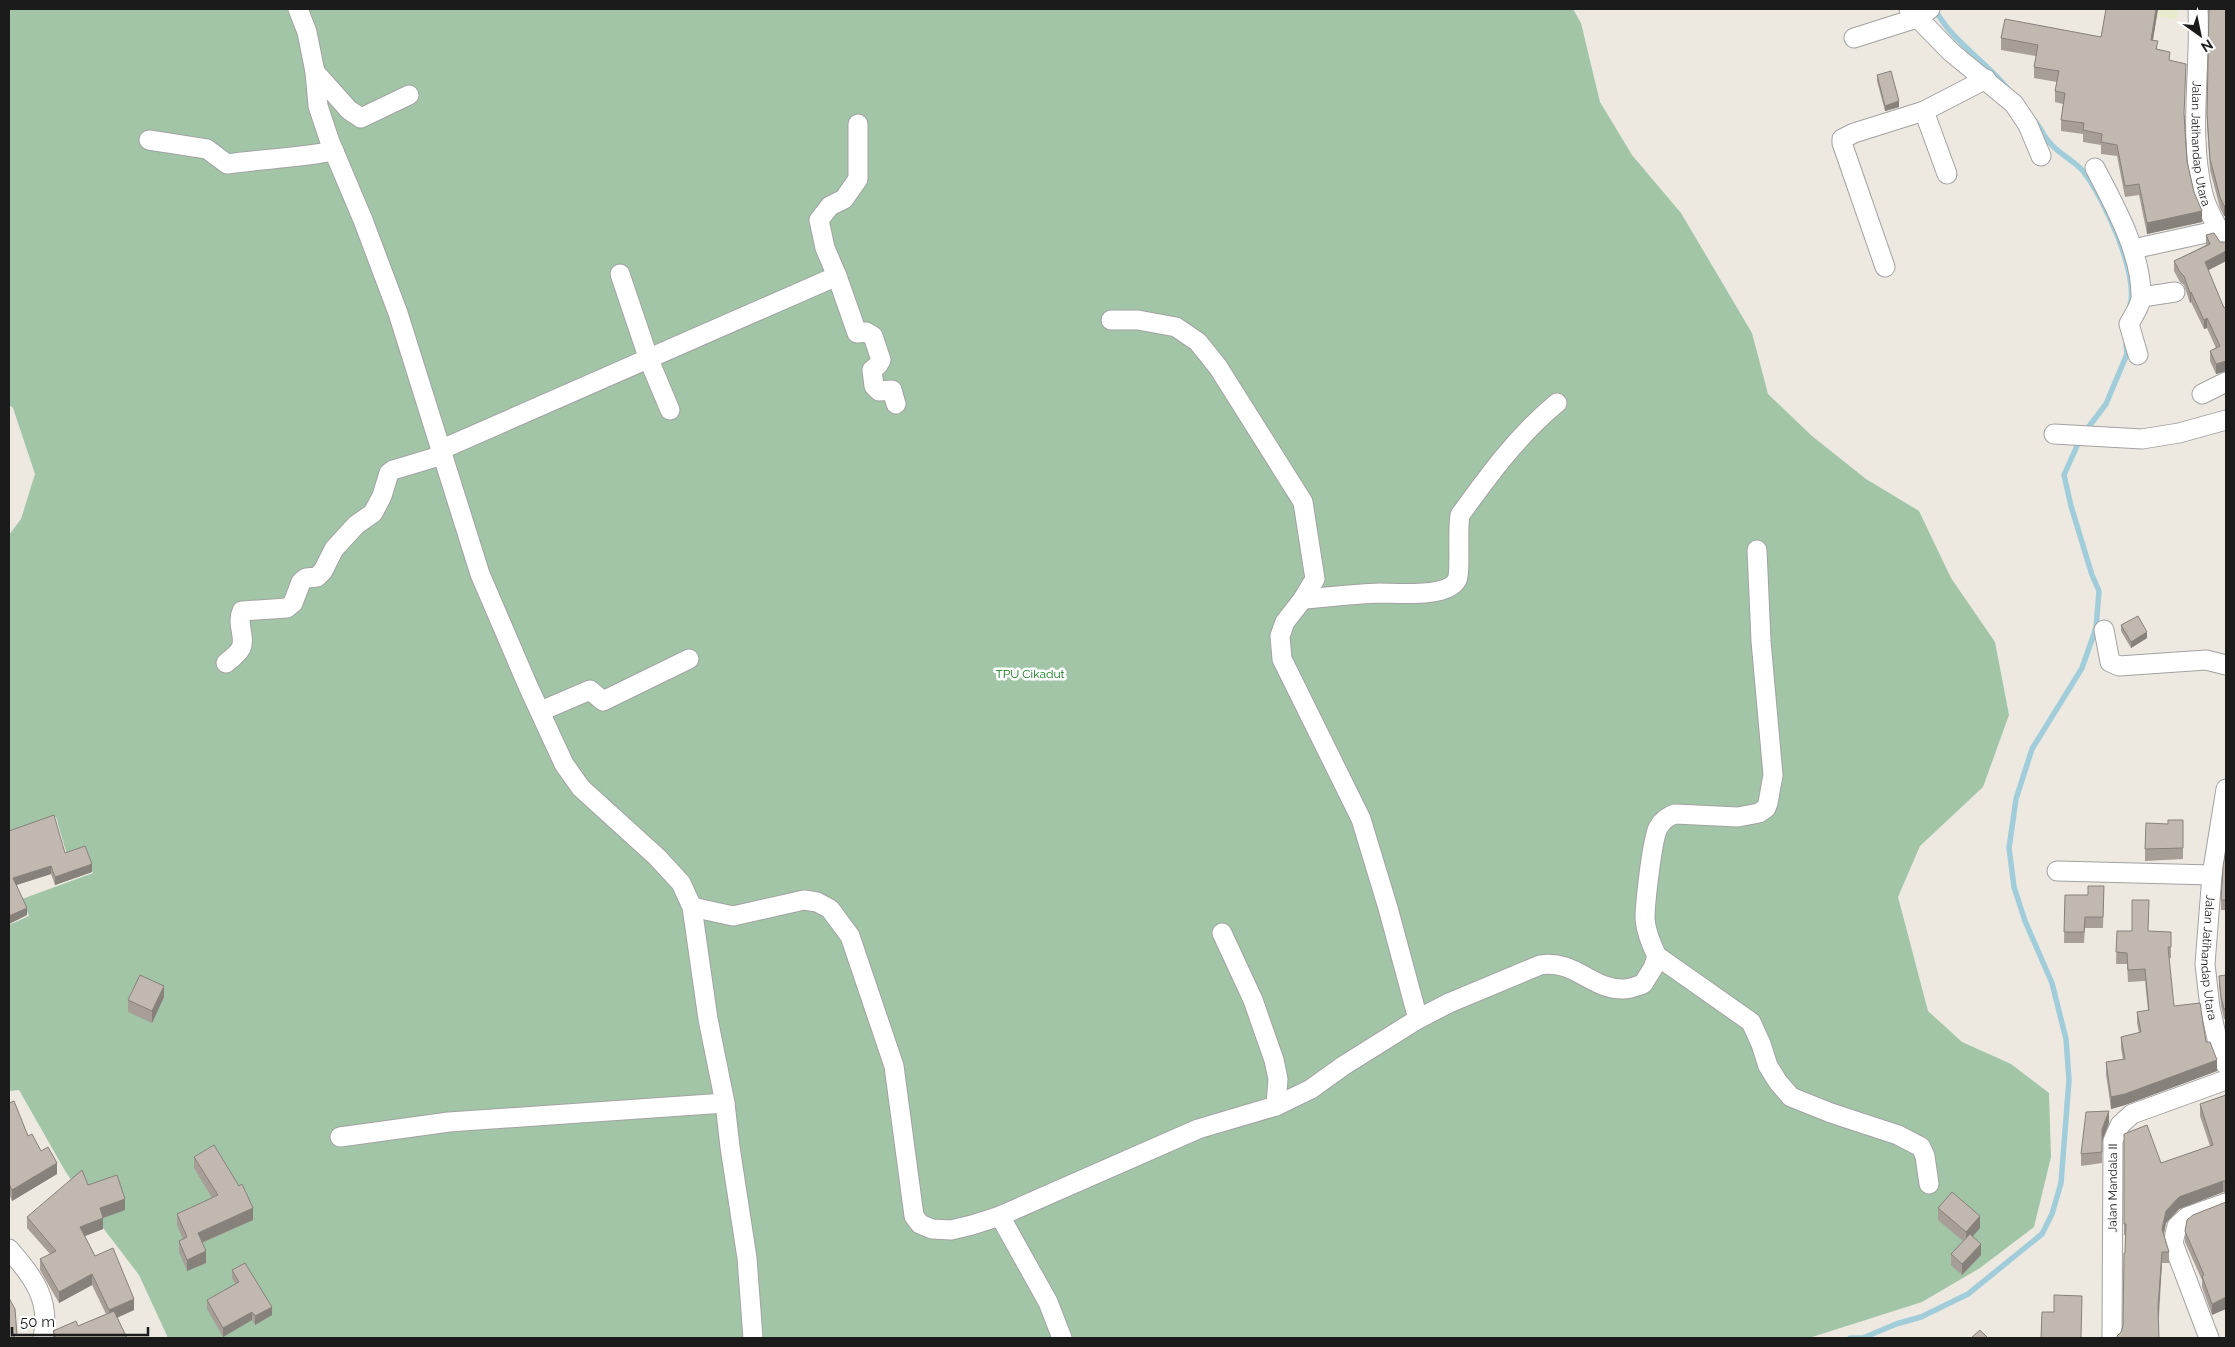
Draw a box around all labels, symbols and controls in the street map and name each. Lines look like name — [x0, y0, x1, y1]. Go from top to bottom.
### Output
north arrow — [2175, 10, 2225, 60]
text: N — [2198, 36, 2216, 56]
street label: Jalan Jatihandap Utara — [2189, 81, 2213, 208]
park label: TPU Cikadut — [995, 667, 1065, 681]
street label: Jalan Jatihandap Utara — [2198, 894, 2220, 1022]
street label: Jalan Mandala II — [2106, 1143, 2120, 1233]
scale bar — [12, 1304, 149, 1336]
text: 50 m — [20, 1313, 55, 1331]

